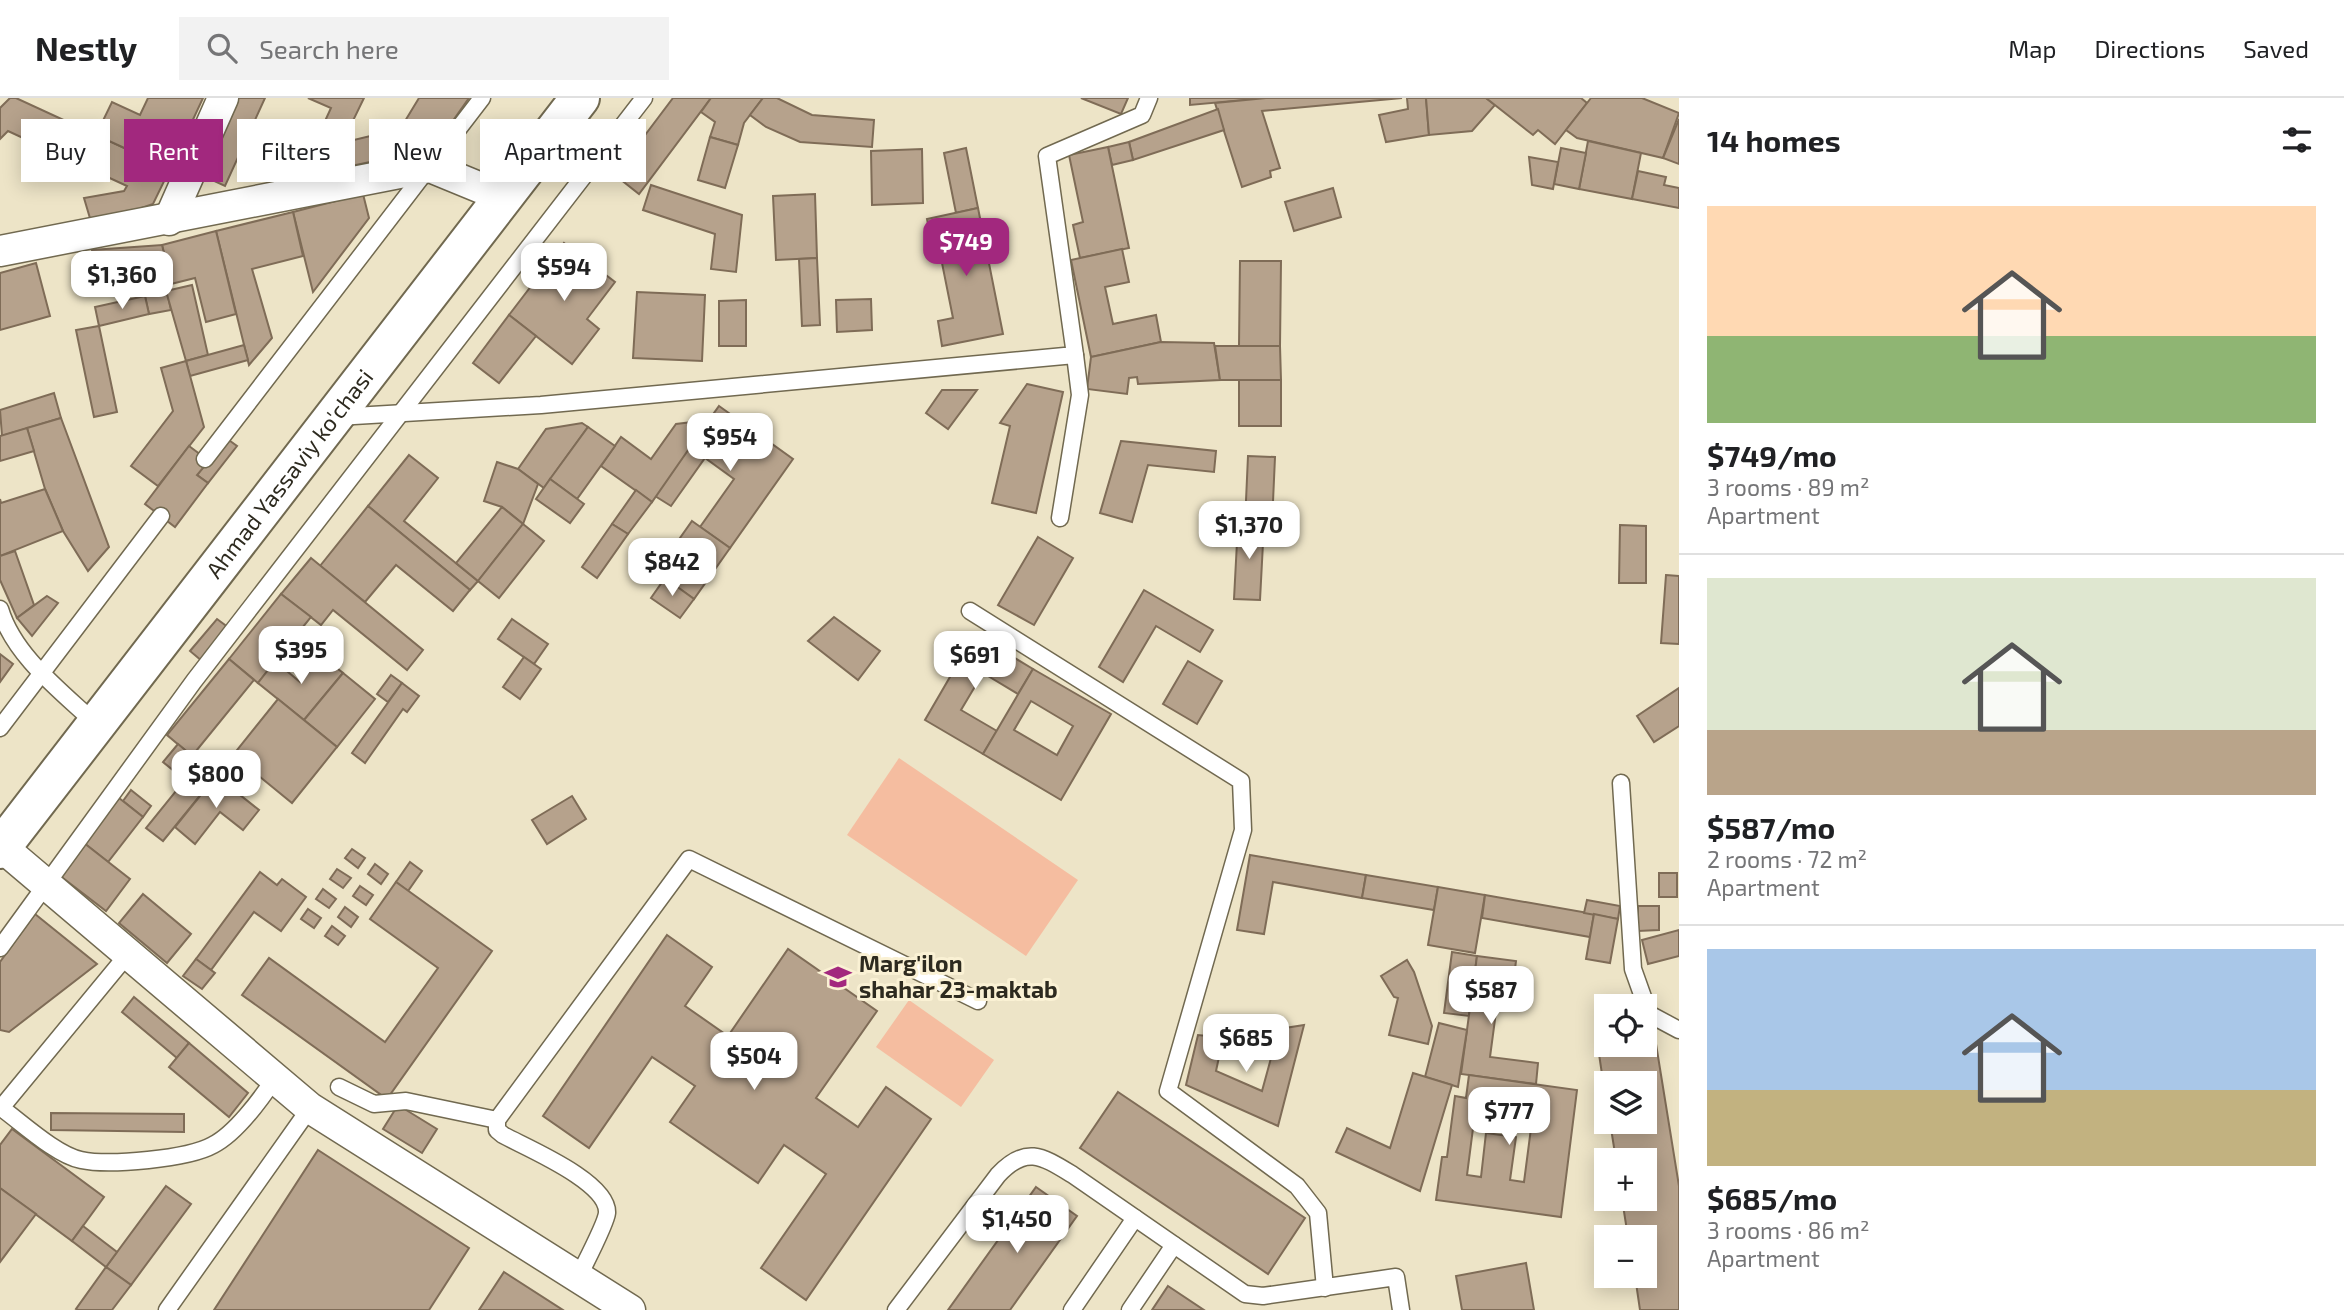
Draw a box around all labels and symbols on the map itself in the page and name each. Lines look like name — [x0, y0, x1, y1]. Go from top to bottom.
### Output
pin: $749 — [925, 218, 1007, 278]
pin: $594 — [523, 244, 605, 303]
pin: $1,360 — [65, 252, 179, 311]
street label: Ahmad Yassaviy ko'chasi — [199, 363, 378, 583]
pin: $954 — [689, 414, 771, 473]
pin: $1,370 — [1192, 502, 1306, 561]
pin: $842 — [631, 538, 713, 598]
pin: $395 — [260, 626, 342, 686]
pin: $691 — [934, 632, 1016, 691]
pin: $800 — [175, 750, 257, 810]
place label: Marg'ilon shahar 23-maktab — [859, 949, 1058, 1003]
school or university icon: Marg'ilon shahar 23-maktab — [823, 962, 853, 992]
pin: $587 — [1450, 967, 1532, 1026]
pin: $685 — [1205, 1014, 1287, 1074]
pin: $504 — [713, 1032, 795, 1092]
pin: $777 — [1468, 1088, 1550, 1147]
pin: $1,450 — [960, 1196, 1074, 1255]

